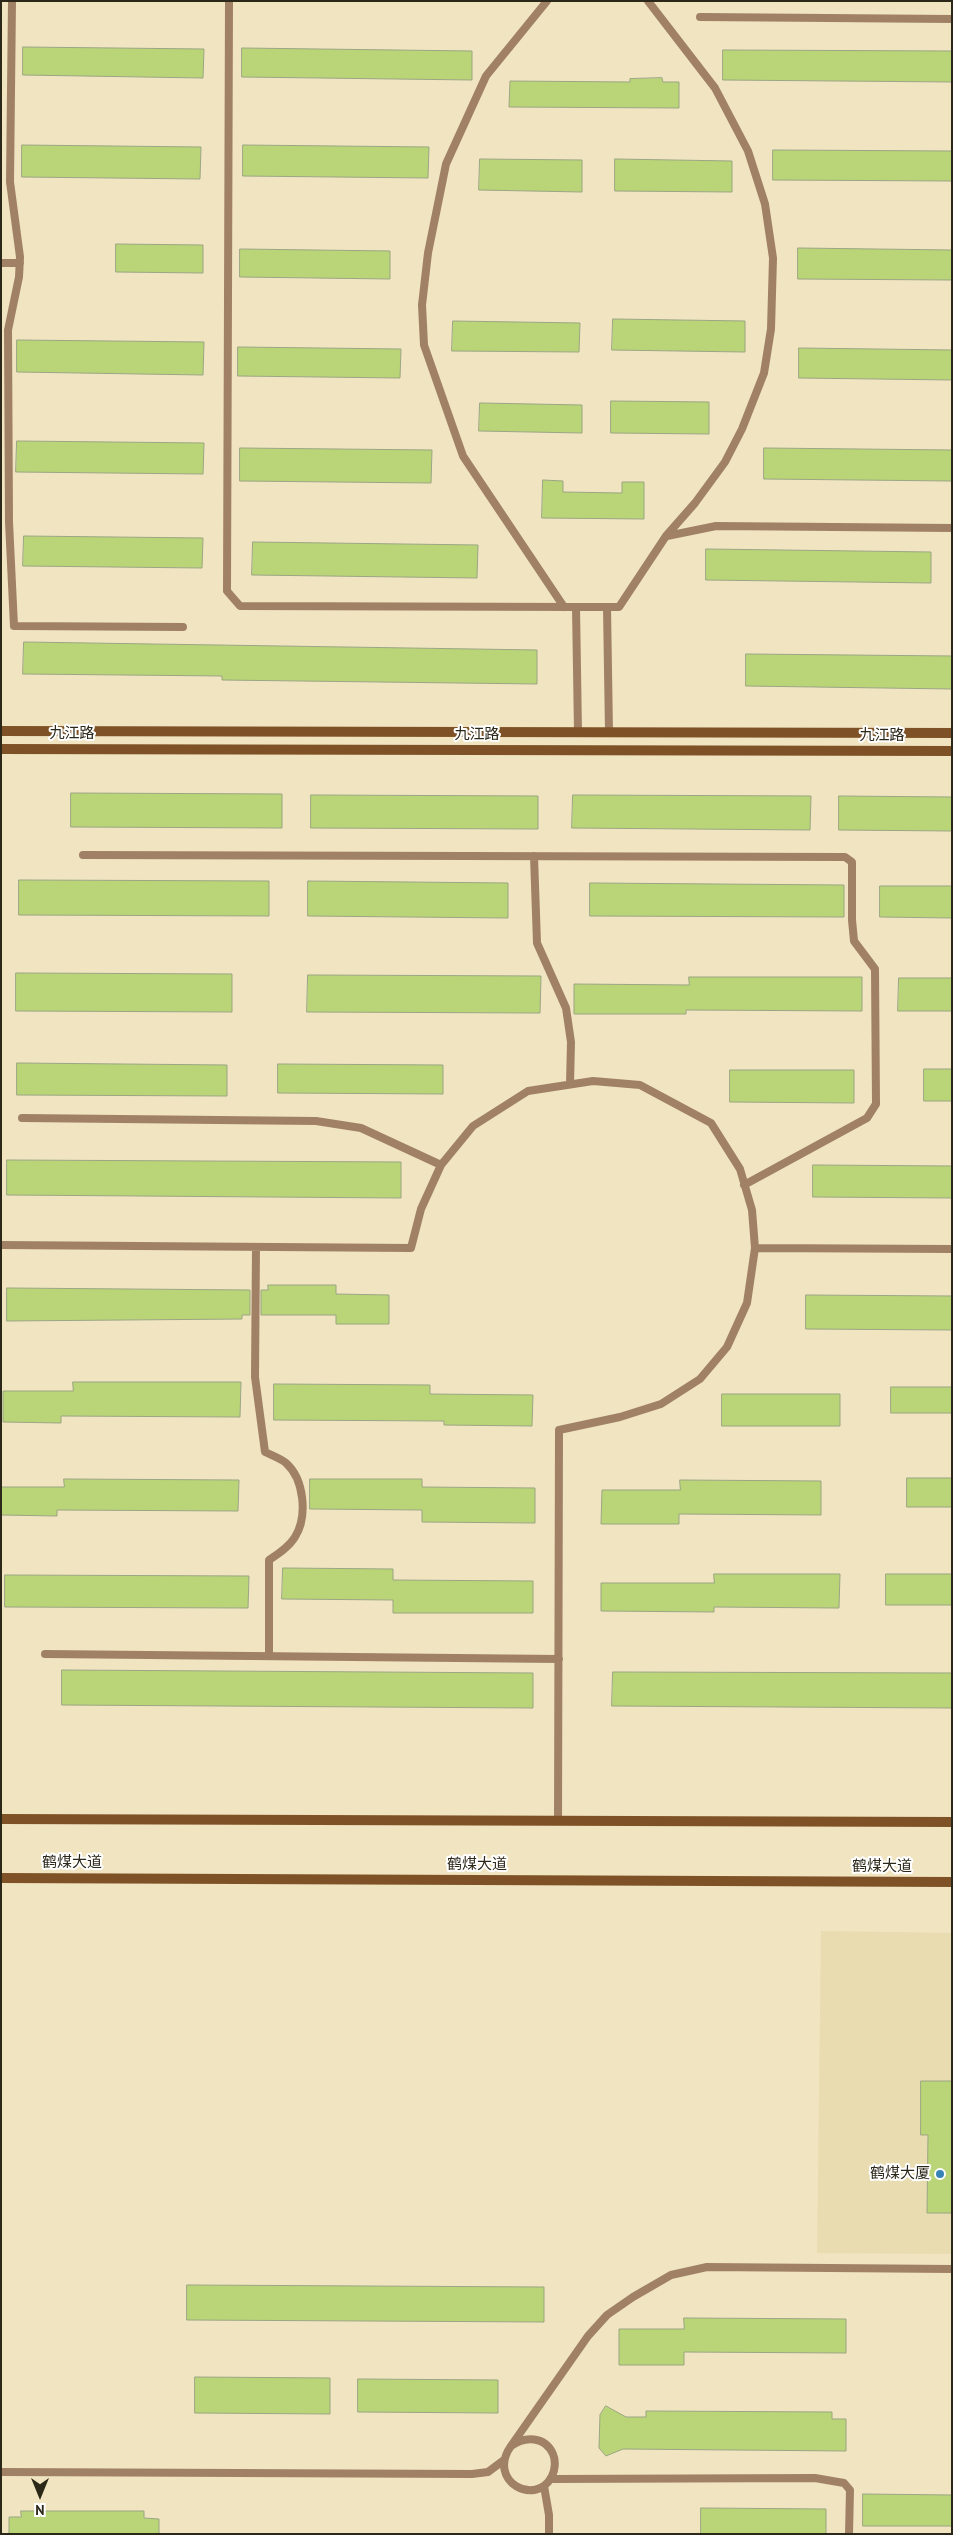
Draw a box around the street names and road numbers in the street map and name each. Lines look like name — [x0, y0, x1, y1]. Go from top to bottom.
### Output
street label: 九江路 — [50, 725, 94, 743]
street label: 九江路 — [455, 726, 499, 744]
street label: 九江路 — [860, 727, 904, 745]
street label: 鹤煤大道 — [42, 1854, 102, 1872]
street label: 鹤煤大道 — [447, 1856, 507, 1874]
street label: 鹤煤大道 — [852, 1858, 912, 1876]

